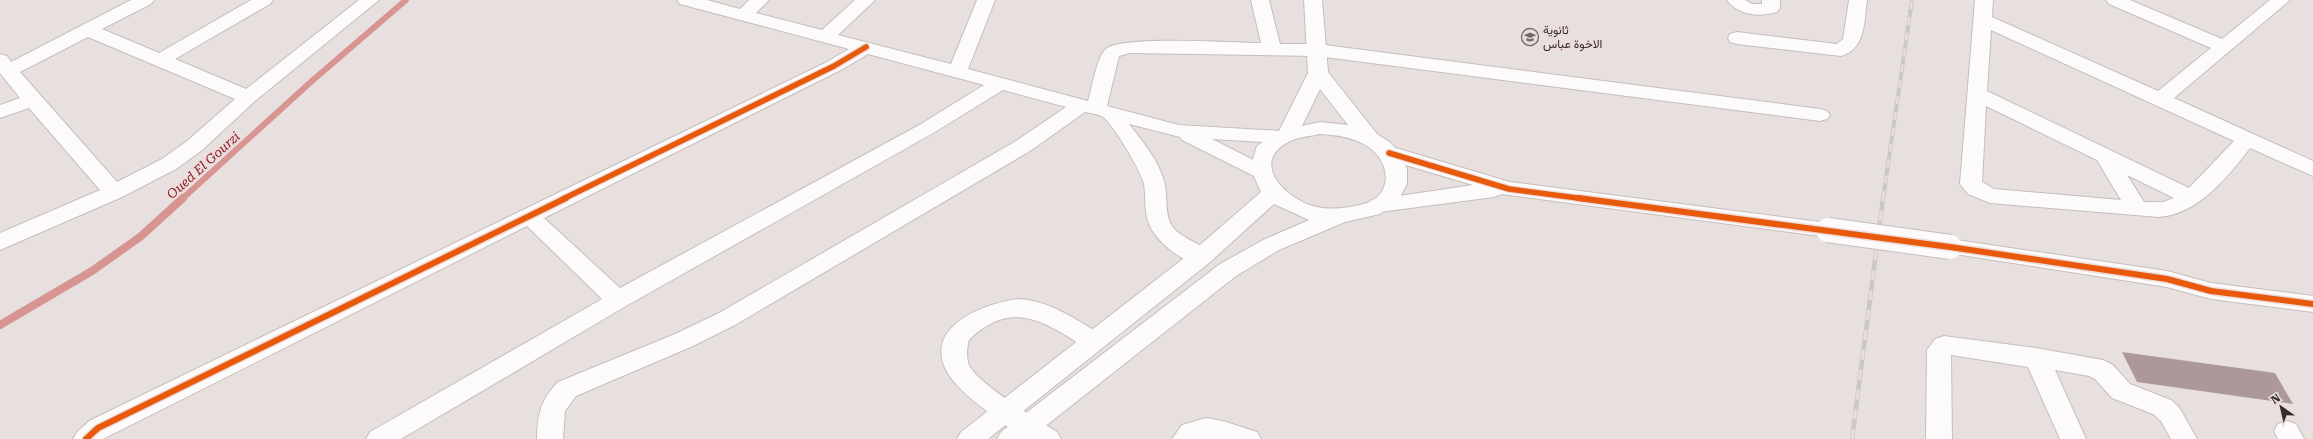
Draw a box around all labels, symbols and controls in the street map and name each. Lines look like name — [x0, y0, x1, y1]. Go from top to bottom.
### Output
place label: ثانوية الاخوة عباس — [1543, 23, 1602, 52]
school or university icon: ثانوية الاخوة عباس — [1520, 27, 1540, 47]
water label: Oued El Gourzi — [164, 129, 243, 202]
north arrow — [2261, 387, 2301, 427]
text: N — [2269, 391, 2283, 407]

